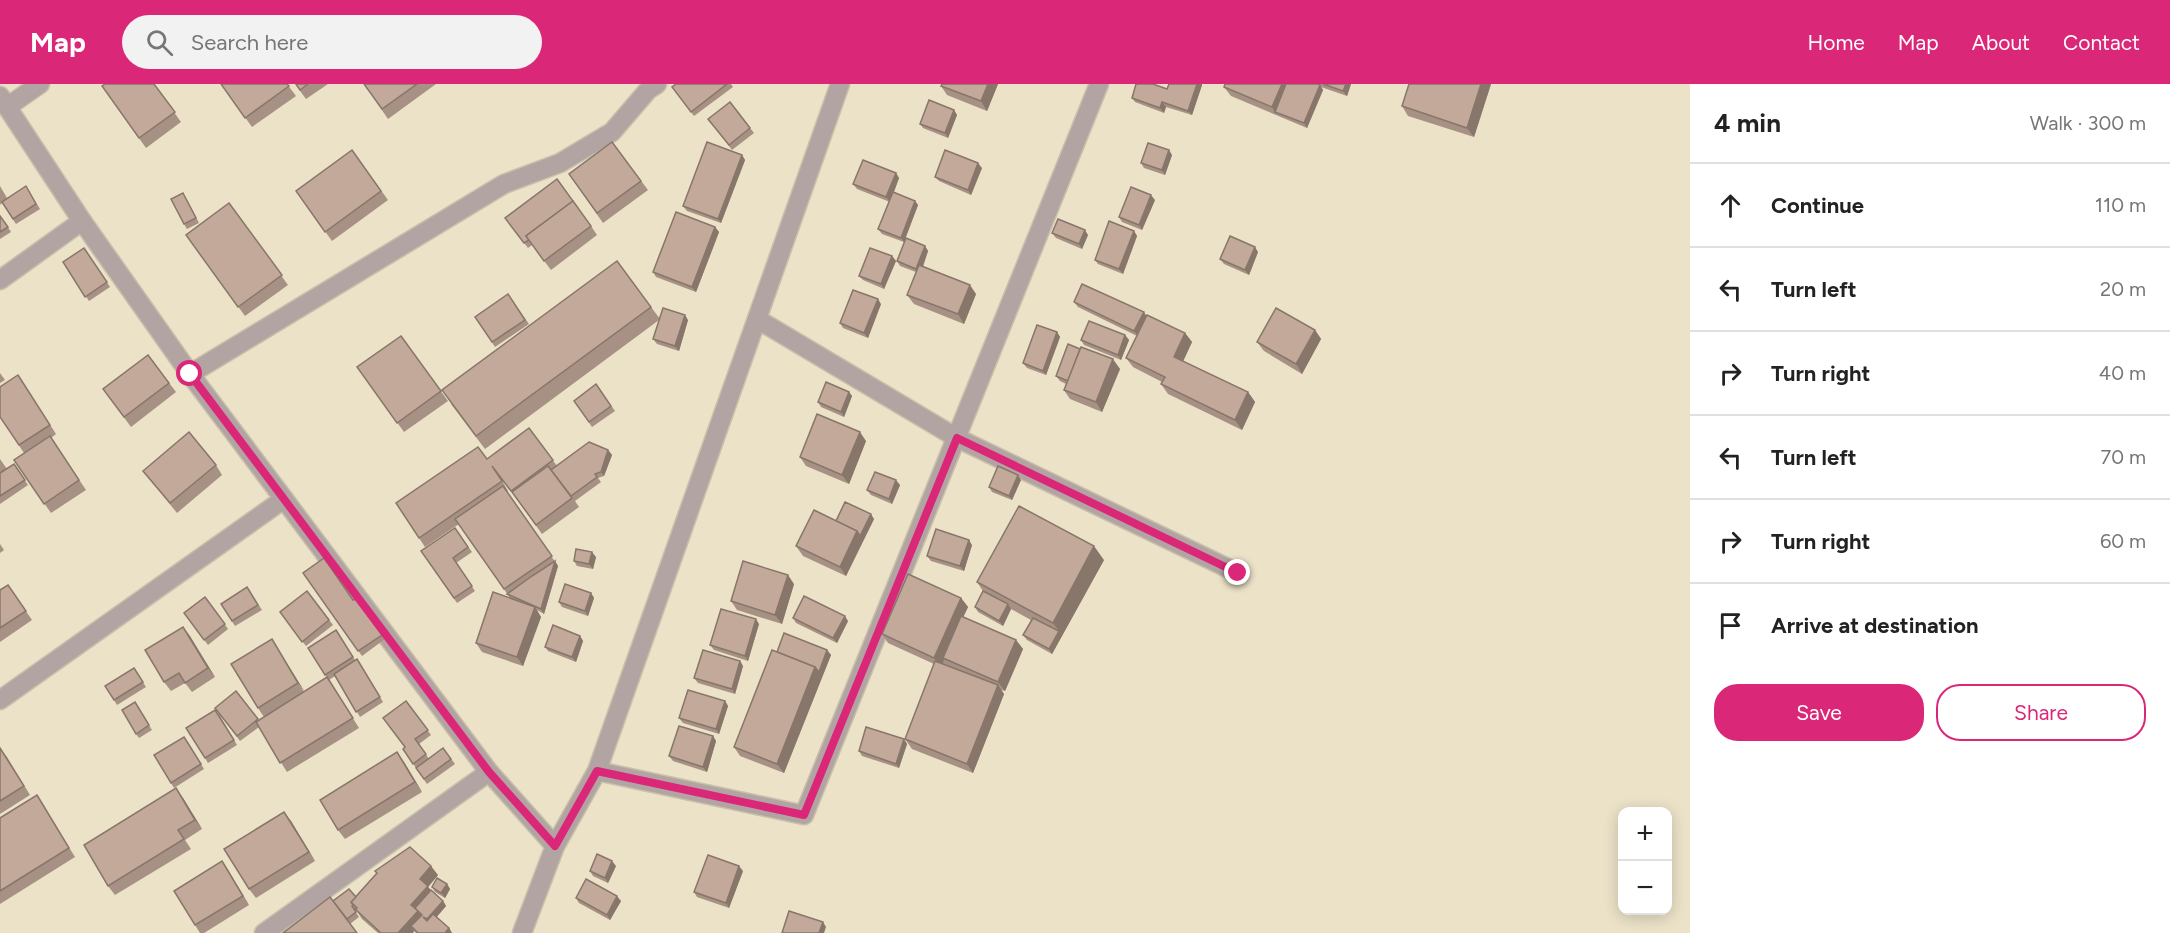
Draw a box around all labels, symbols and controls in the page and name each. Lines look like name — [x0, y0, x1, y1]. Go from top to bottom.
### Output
search box — [122, 15, 542, 69]
text: Map — [30, 25, 86, 59]
icon: search — [143, 26, 176, 59]
text: Search here — [191, 29, 308, 56]
text: Home — [1808, 30, 1865, 55]
text: Map — [1898, 30, 1939, 55]
text: About — [1972, 30, 2030, 55]
text: Contact — [2063, 30, 2140, 55]
text: 4 min — [1714, 107, 1781, 139]
text: Walk · 300 m — [2030, 111, 2146, 135]
icon: ahead — [1714, 189, 1747, 222]
text: Continue — [1771, 192, 1864, 219]
text: 110 m — [2095, 193, 2146, 217]
icon: left — [1714, 273, 1747, 306]
text: Turn left — [1771, 276, 1857, 303]
text: 20 m — [2100, 277, 2146, 301]
icon: right — [1714, 357, 1747, 390]
route start — [176, 360, 202, 386]
text: Turn right — [1771, 360, 1870, 387]
text: 40 m — [2099, 361, 2146, 385]
icon: left — [1714, 441, 1747, 474]
text: Turn left — [1771, 444, 1857, 471]
text: 70 m — [2100, 445, 2146, 469]
icon: right — [1714, 525, 1747, 558]
text: Turn right — [1771, 528, 1870, 555]
text: 60 m — [2100, 529, 2146, 553]
route end — [1224, 559, 1250, 585]
icon: arrive — [1714, 609, 1747, 642]
text: Arrive at destination — [1771, 612, 1979, 639]
button: Save — [1714, 684, 1924, 741]
button: Share — [1936, 684, 2146, 741]
map controls — [1618, 807, 1672, 915]
button: + — [1618, 807, 1672, 861]
button: − — [1618, 861, 1672, 915]

